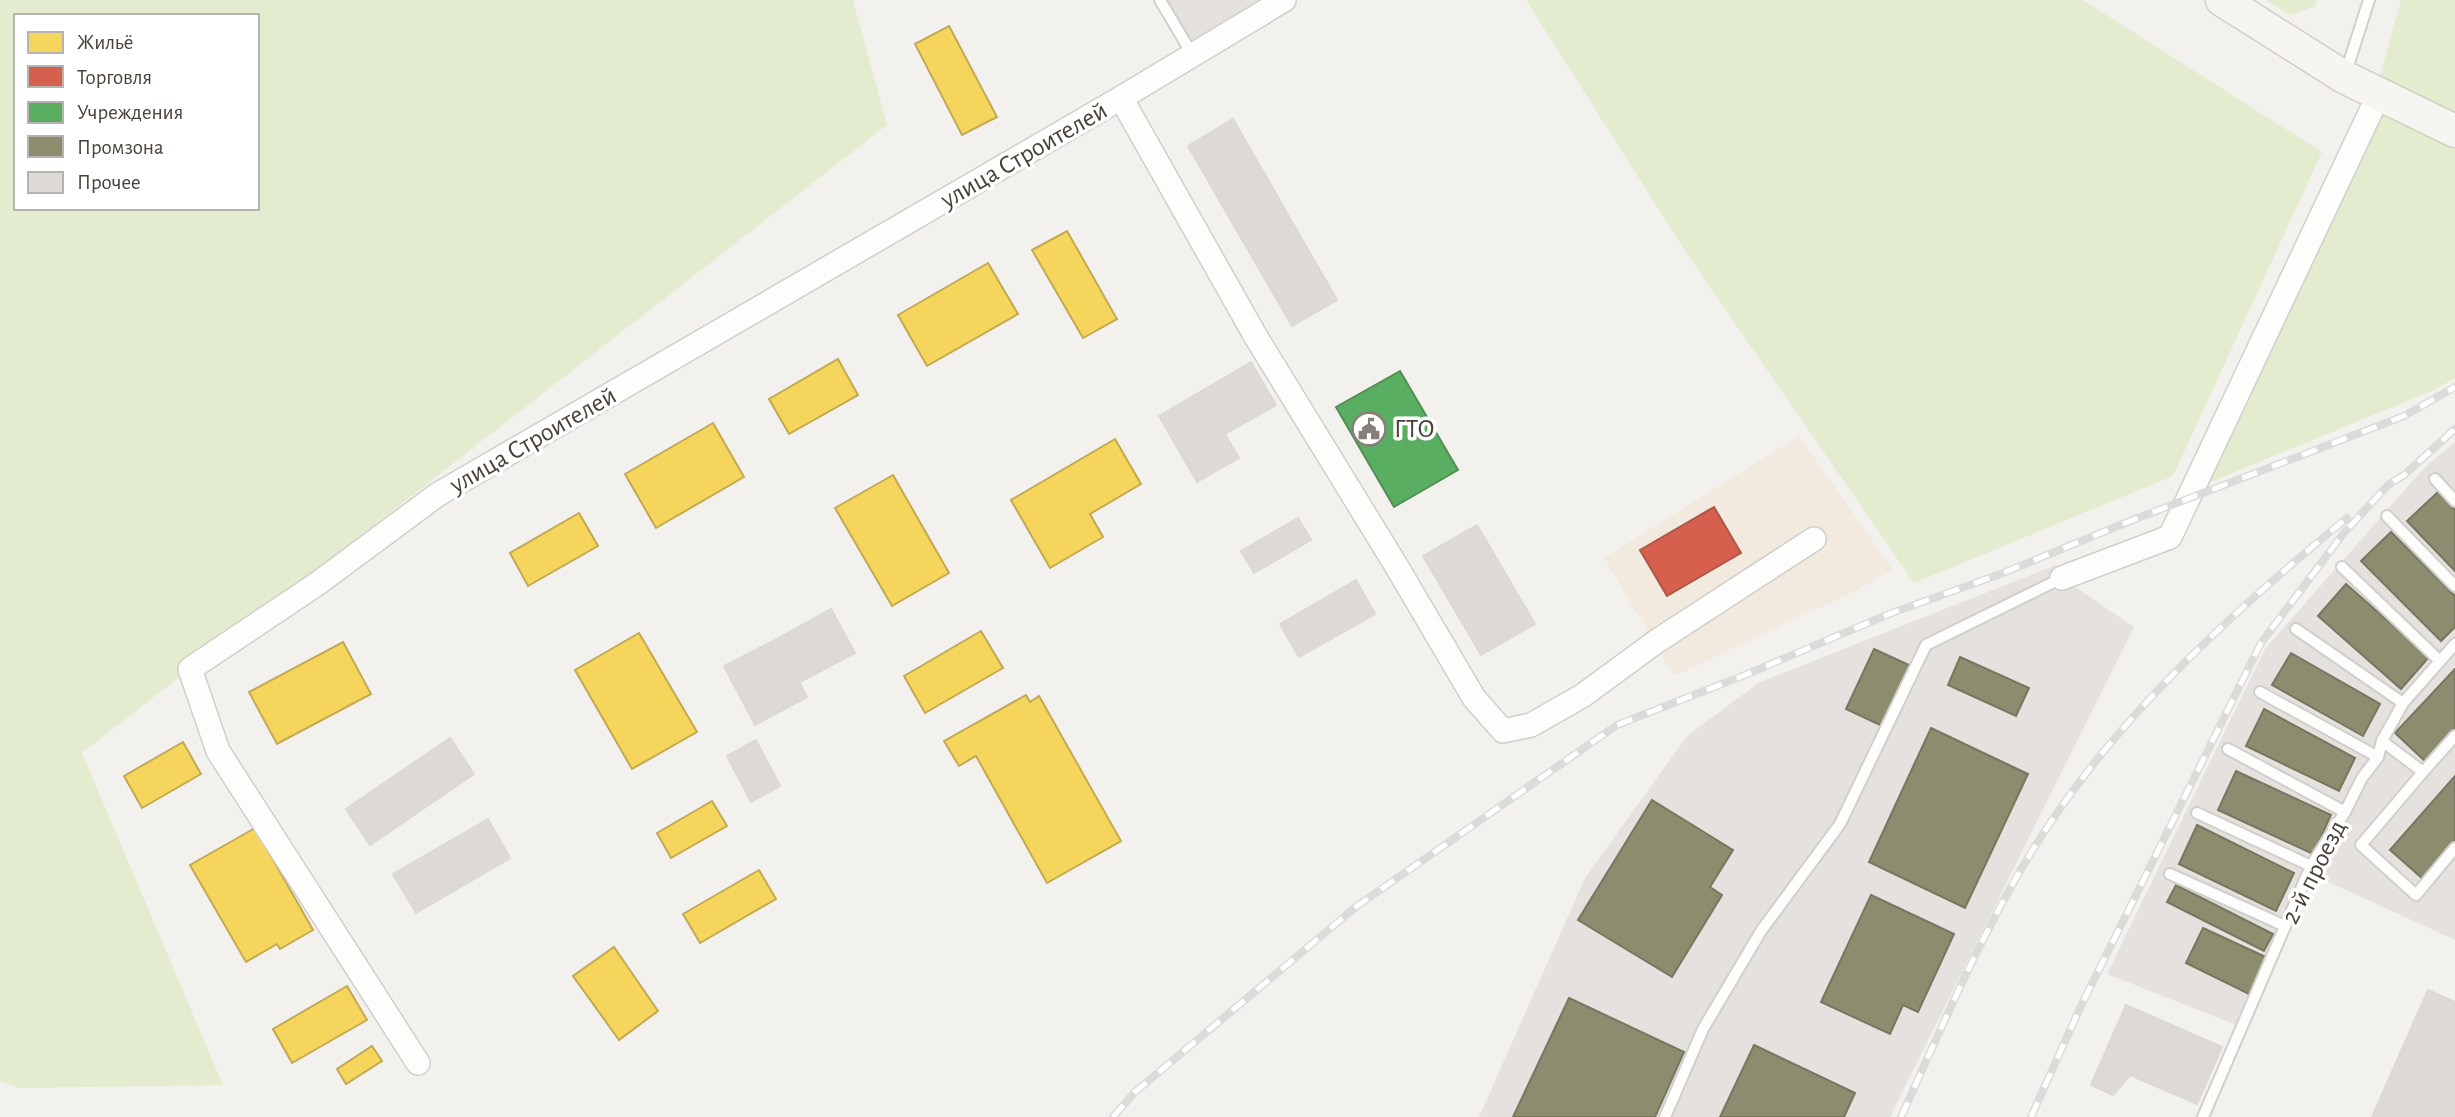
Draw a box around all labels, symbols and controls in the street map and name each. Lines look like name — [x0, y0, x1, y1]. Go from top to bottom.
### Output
legend — [14, 14, 259, 210]
text: Жильё — [77, 32, 133, 53]
text: Торговля — [77, 67, 152, 88]
street label: улица Строителей — [935, 97, 1112, 214]
text: Учреждения — [77, 102, 183, 123]
text: Промзона — [77, 137, 164, 158]
text: Прочее — [77, 172, 141, 193]
street label: улица Строителей — [444, 382, 621, 499]
public building icon: ГТО — [1350, 410, 1388, 448]
place label: ГТО — [1394, 416, 1435, 442]
street label: 2-й проезд — [2277, 816, 2351, 928]

